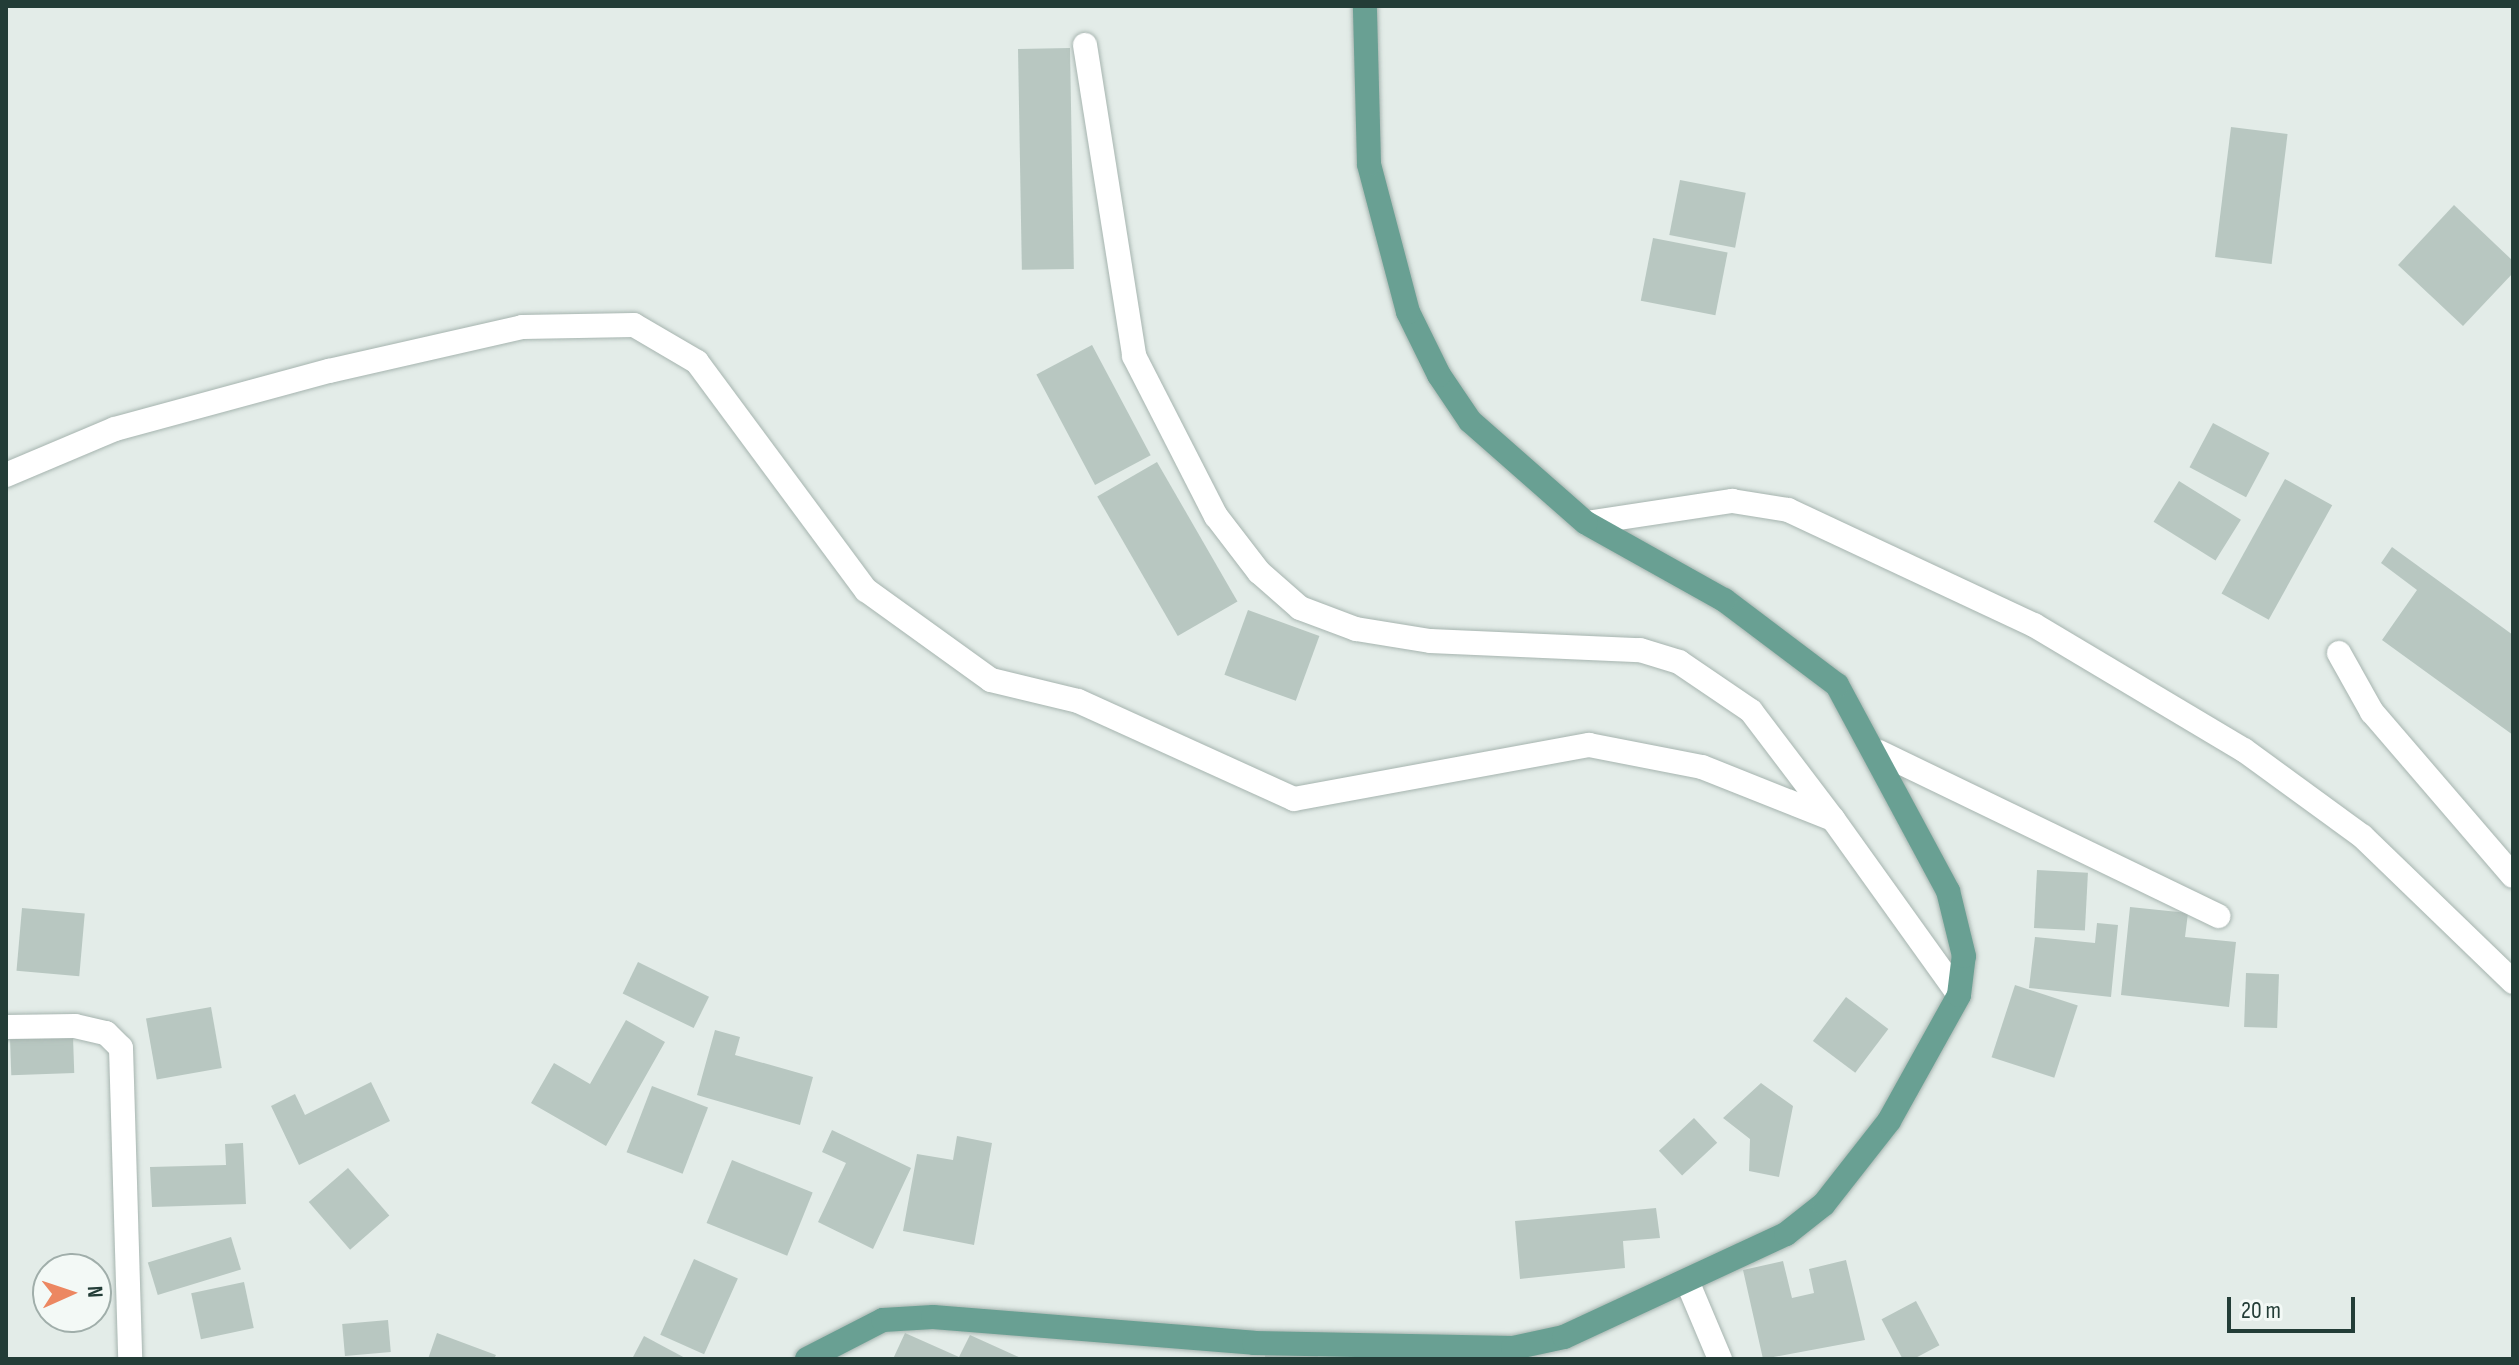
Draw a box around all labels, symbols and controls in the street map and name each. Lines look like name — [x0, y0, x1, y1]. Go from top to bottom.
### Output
north arrow — [32, 1253, 112, 1333]
scale bar — [2231, 1281, 2359, 1331]
text: N — [81, 1285, 108, 1298]
text: 20 m — [2241, 1296, 2281, 1325]

